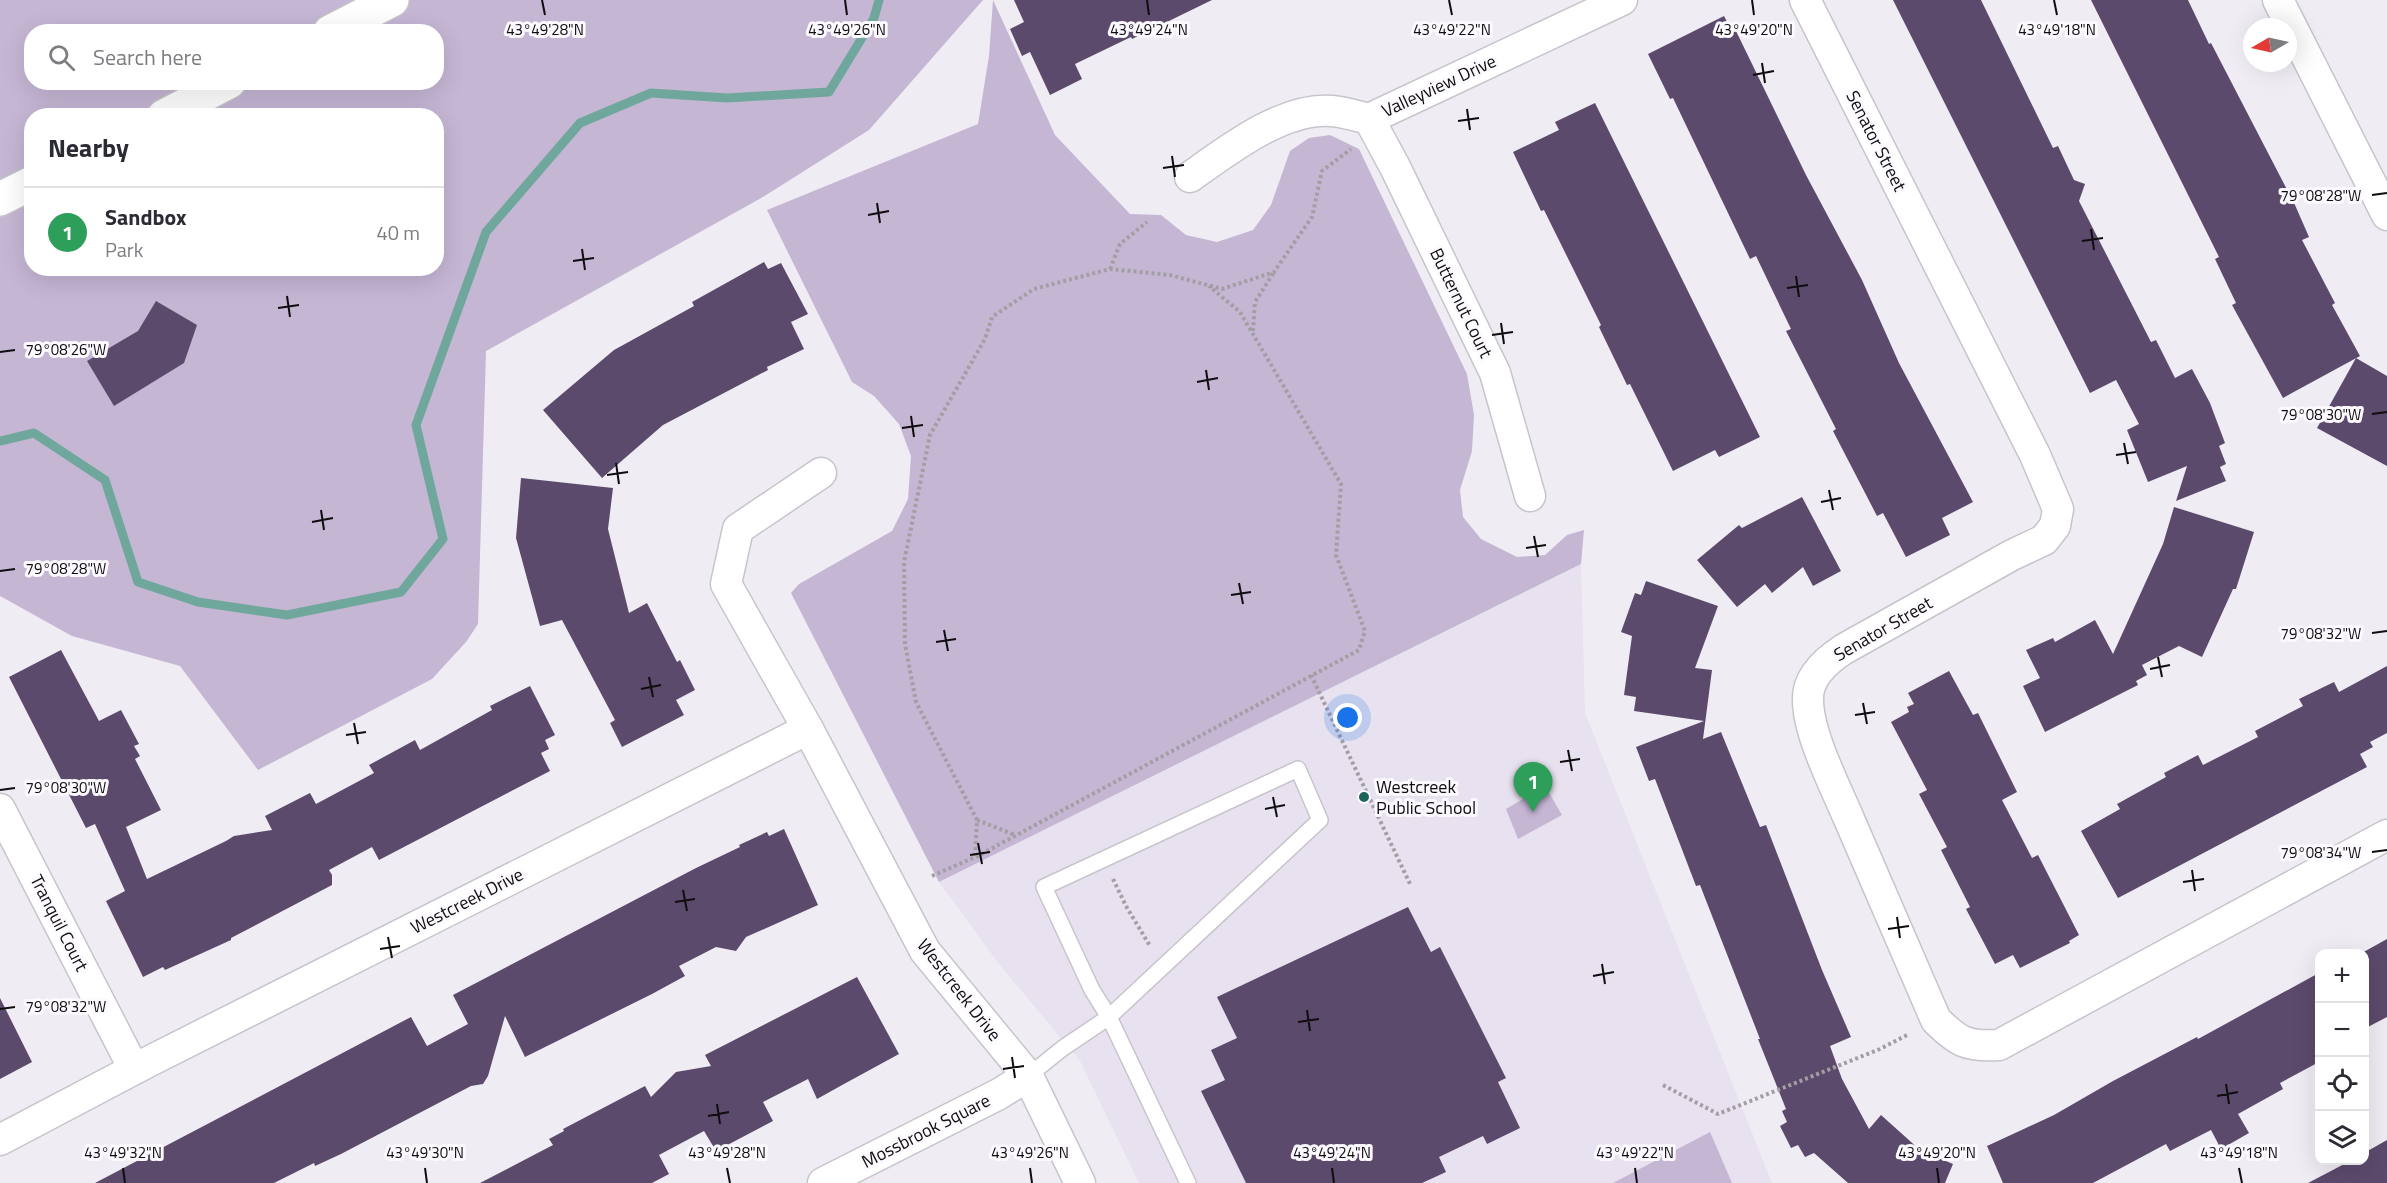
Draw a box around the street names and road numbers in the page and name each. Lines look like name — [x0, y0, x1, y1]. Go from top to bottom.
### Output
street label: Valleyview Drive — [1377, 47, 1501, 124]
street label: Senator Street — [1839, 86, 1914, 196]
street label: Butternut Court — [1423, 243, 1500, 363]
street label: Senator Street — [1828, 589, 1938, 668]
street label: Westcreek Drive — [406, 861, 528, 941]
street label: Tranquil Court — [24, 870, 96, 976]
street label: Westcreek Drive — [911, 933, 1008, 1047]
street label: Mossbrook Square — [857, 1086, 995, 1175]

